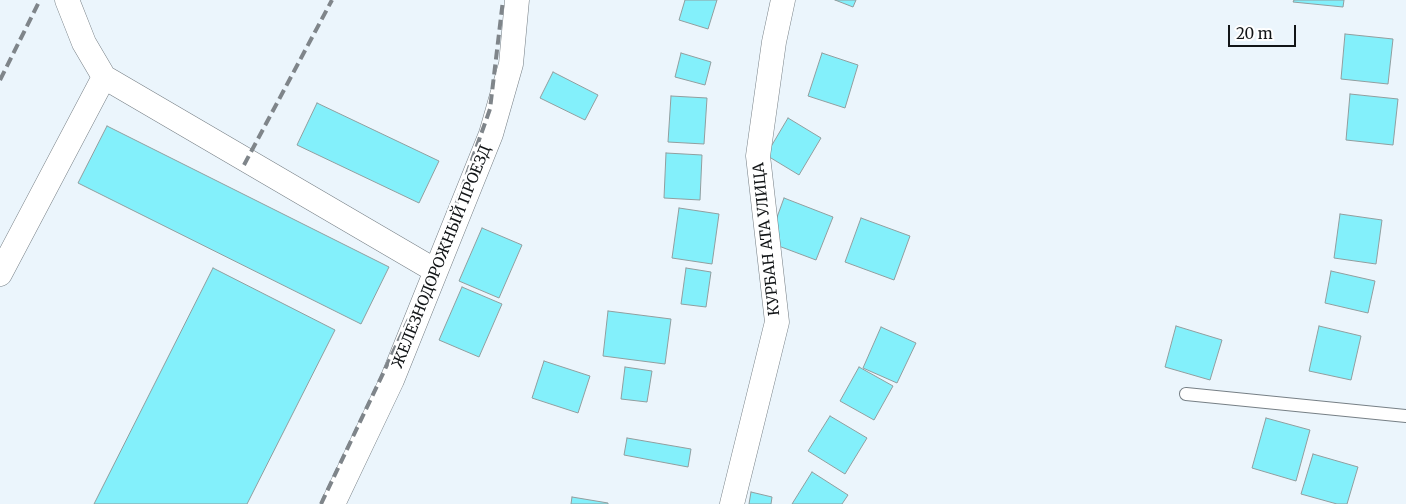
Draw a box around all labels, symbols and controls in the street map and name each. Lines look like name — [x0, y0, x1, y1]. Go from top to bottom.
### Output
scale bar — [1231, 15, 1298, 47]
text: 20 m — [1236, 24, 1273, 43]
street label: ЖЕЛЕЗНОДОРОЖНЫЙ ПРОЕЗД — [389, 143, 495, 371]
street label: КУРБАН АТА УЛИЦА — [750, 161, 784, 317]

